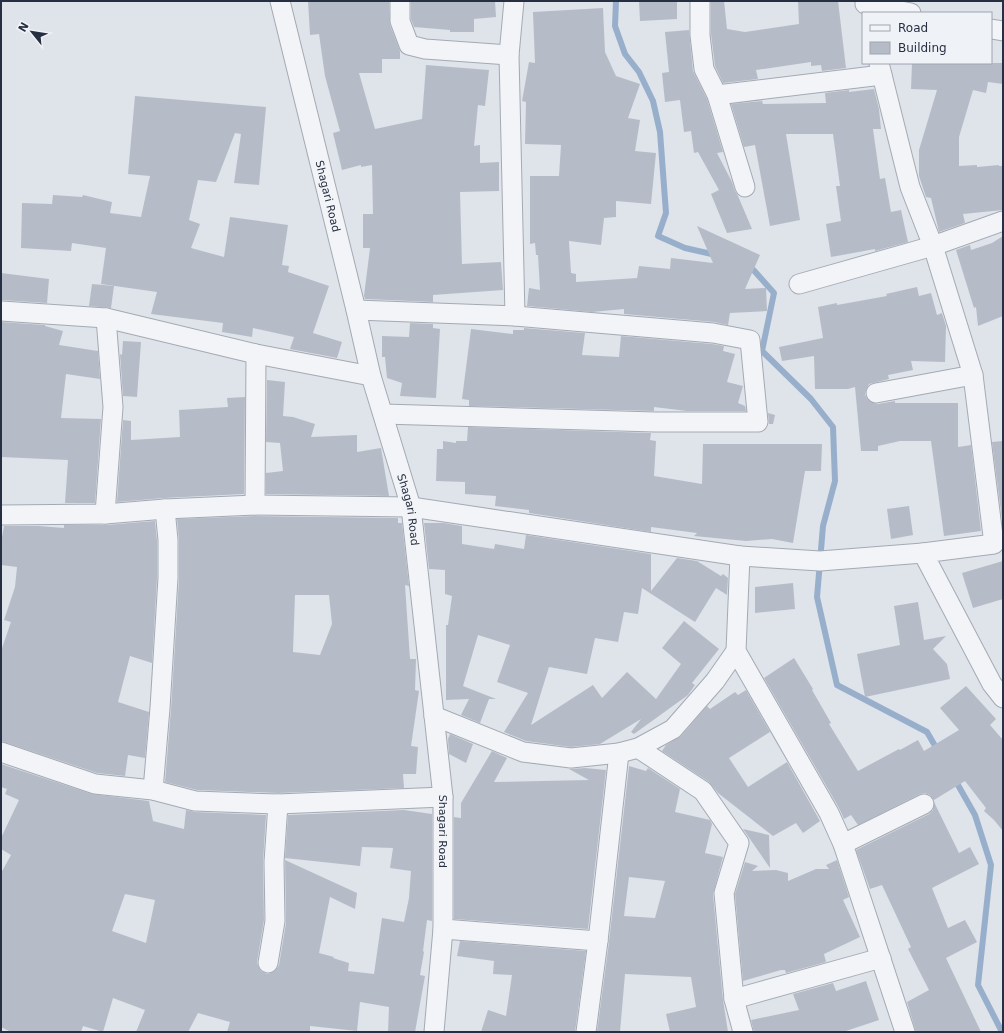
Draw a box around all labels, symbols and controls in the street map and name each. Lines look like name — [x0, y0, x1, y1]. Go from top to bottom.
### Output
north arrow — [12, 12, 52, 52]
legend — [862, 12, 992, 64]
text: N — [16, 20, 32, 34]
text: Road — [898, 21, 928, 35]
text: Building — [898, 41, 947, 55]
street label: Shagari Road — [313, 159, 343, 233]
street label: Shagari Road — [395, 472, 422, 546]
street label: Shagari Road — [437, 795, 450, 868]

